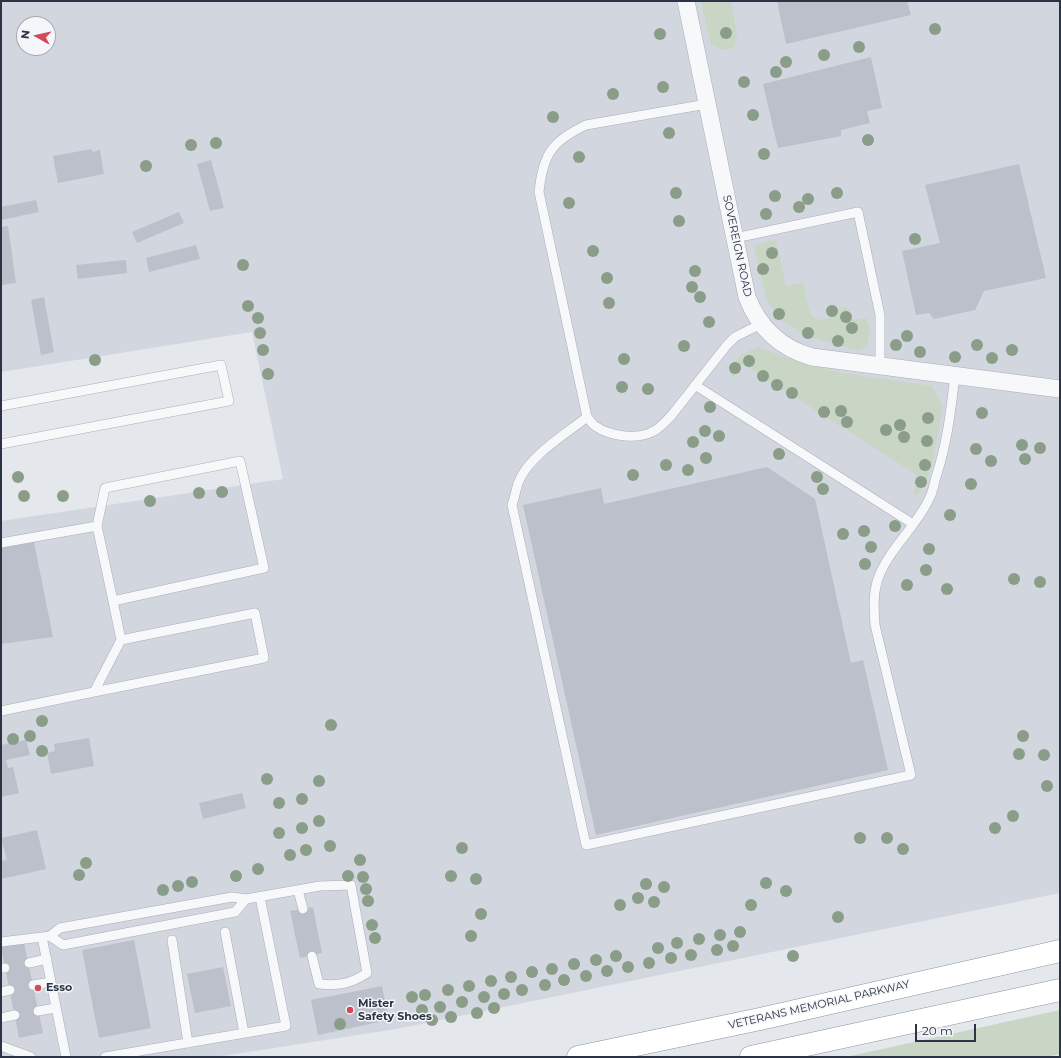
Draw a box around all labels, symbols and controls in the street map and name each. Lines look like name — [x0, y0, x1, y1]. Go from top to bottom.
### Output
north arrow — [16, 16, 56, 56]
text: N — [18, 29, 33, 40]
street label: SOVEREIGN ROAD — [720, 194, 754, 298]
street label: VETERANS MEMORIAL PARKWAY — [727, 978, 911, 1032]
place label: Esso — [46, 981, 72, 995]
marker: Esso — [33, 983, 43, 993]
place label: Mister Safety Shoes — [358, 997, 432, 1023]
marker: Mister Safety Shoes — [345, 1005, 355, 1015]
scale bar — [917, 1016, 978, 1042]
text: 20 m — [922, 1023, 953, 1038]

